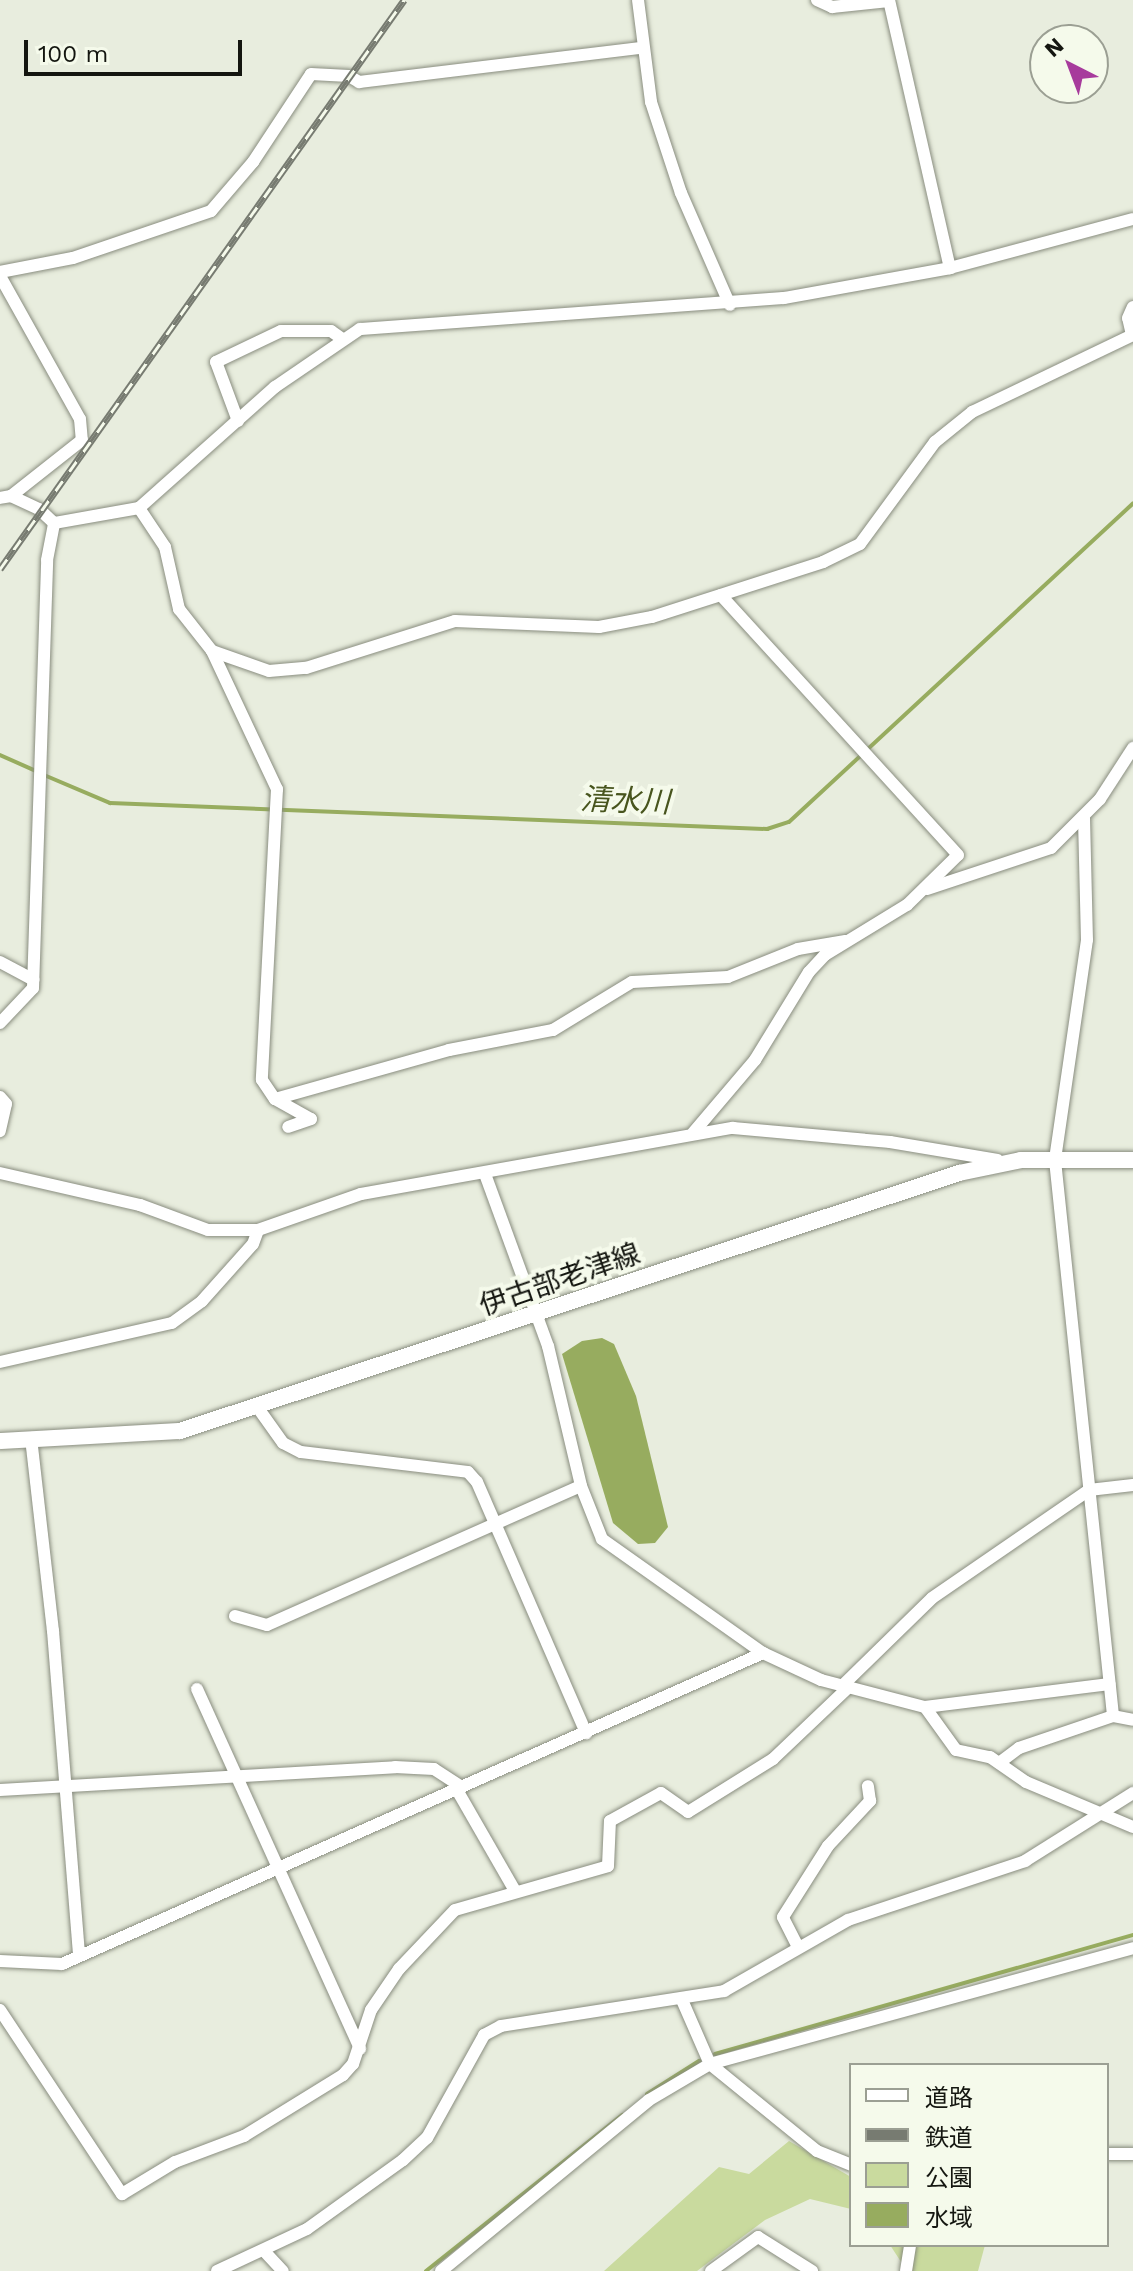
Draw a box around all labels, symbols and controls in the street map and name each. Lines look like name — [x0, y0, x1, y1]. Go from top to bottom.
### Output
scale bar — [28, 24, 246, 74]
north arrow — [1029, 24, 1109, 104]
text: N — [1040, 33, 1068, 62]
text: 100 m — [38, 40, 108, 68]
water label: 清水川 — [579, 781, 671, 821]
street label: 伊古部老津線 — [475, 1237, 645, 1323]
legend — [849, 2063, 1109, 2247]
text: 道路 — [925, 2084, 973, 2112]
text: 鉄道 — [925, 2124, 973, 2152]
text: 公園 — [925, 2164, 973, 2192]
text: 水域 — [925, 2204, 973, 2232]

